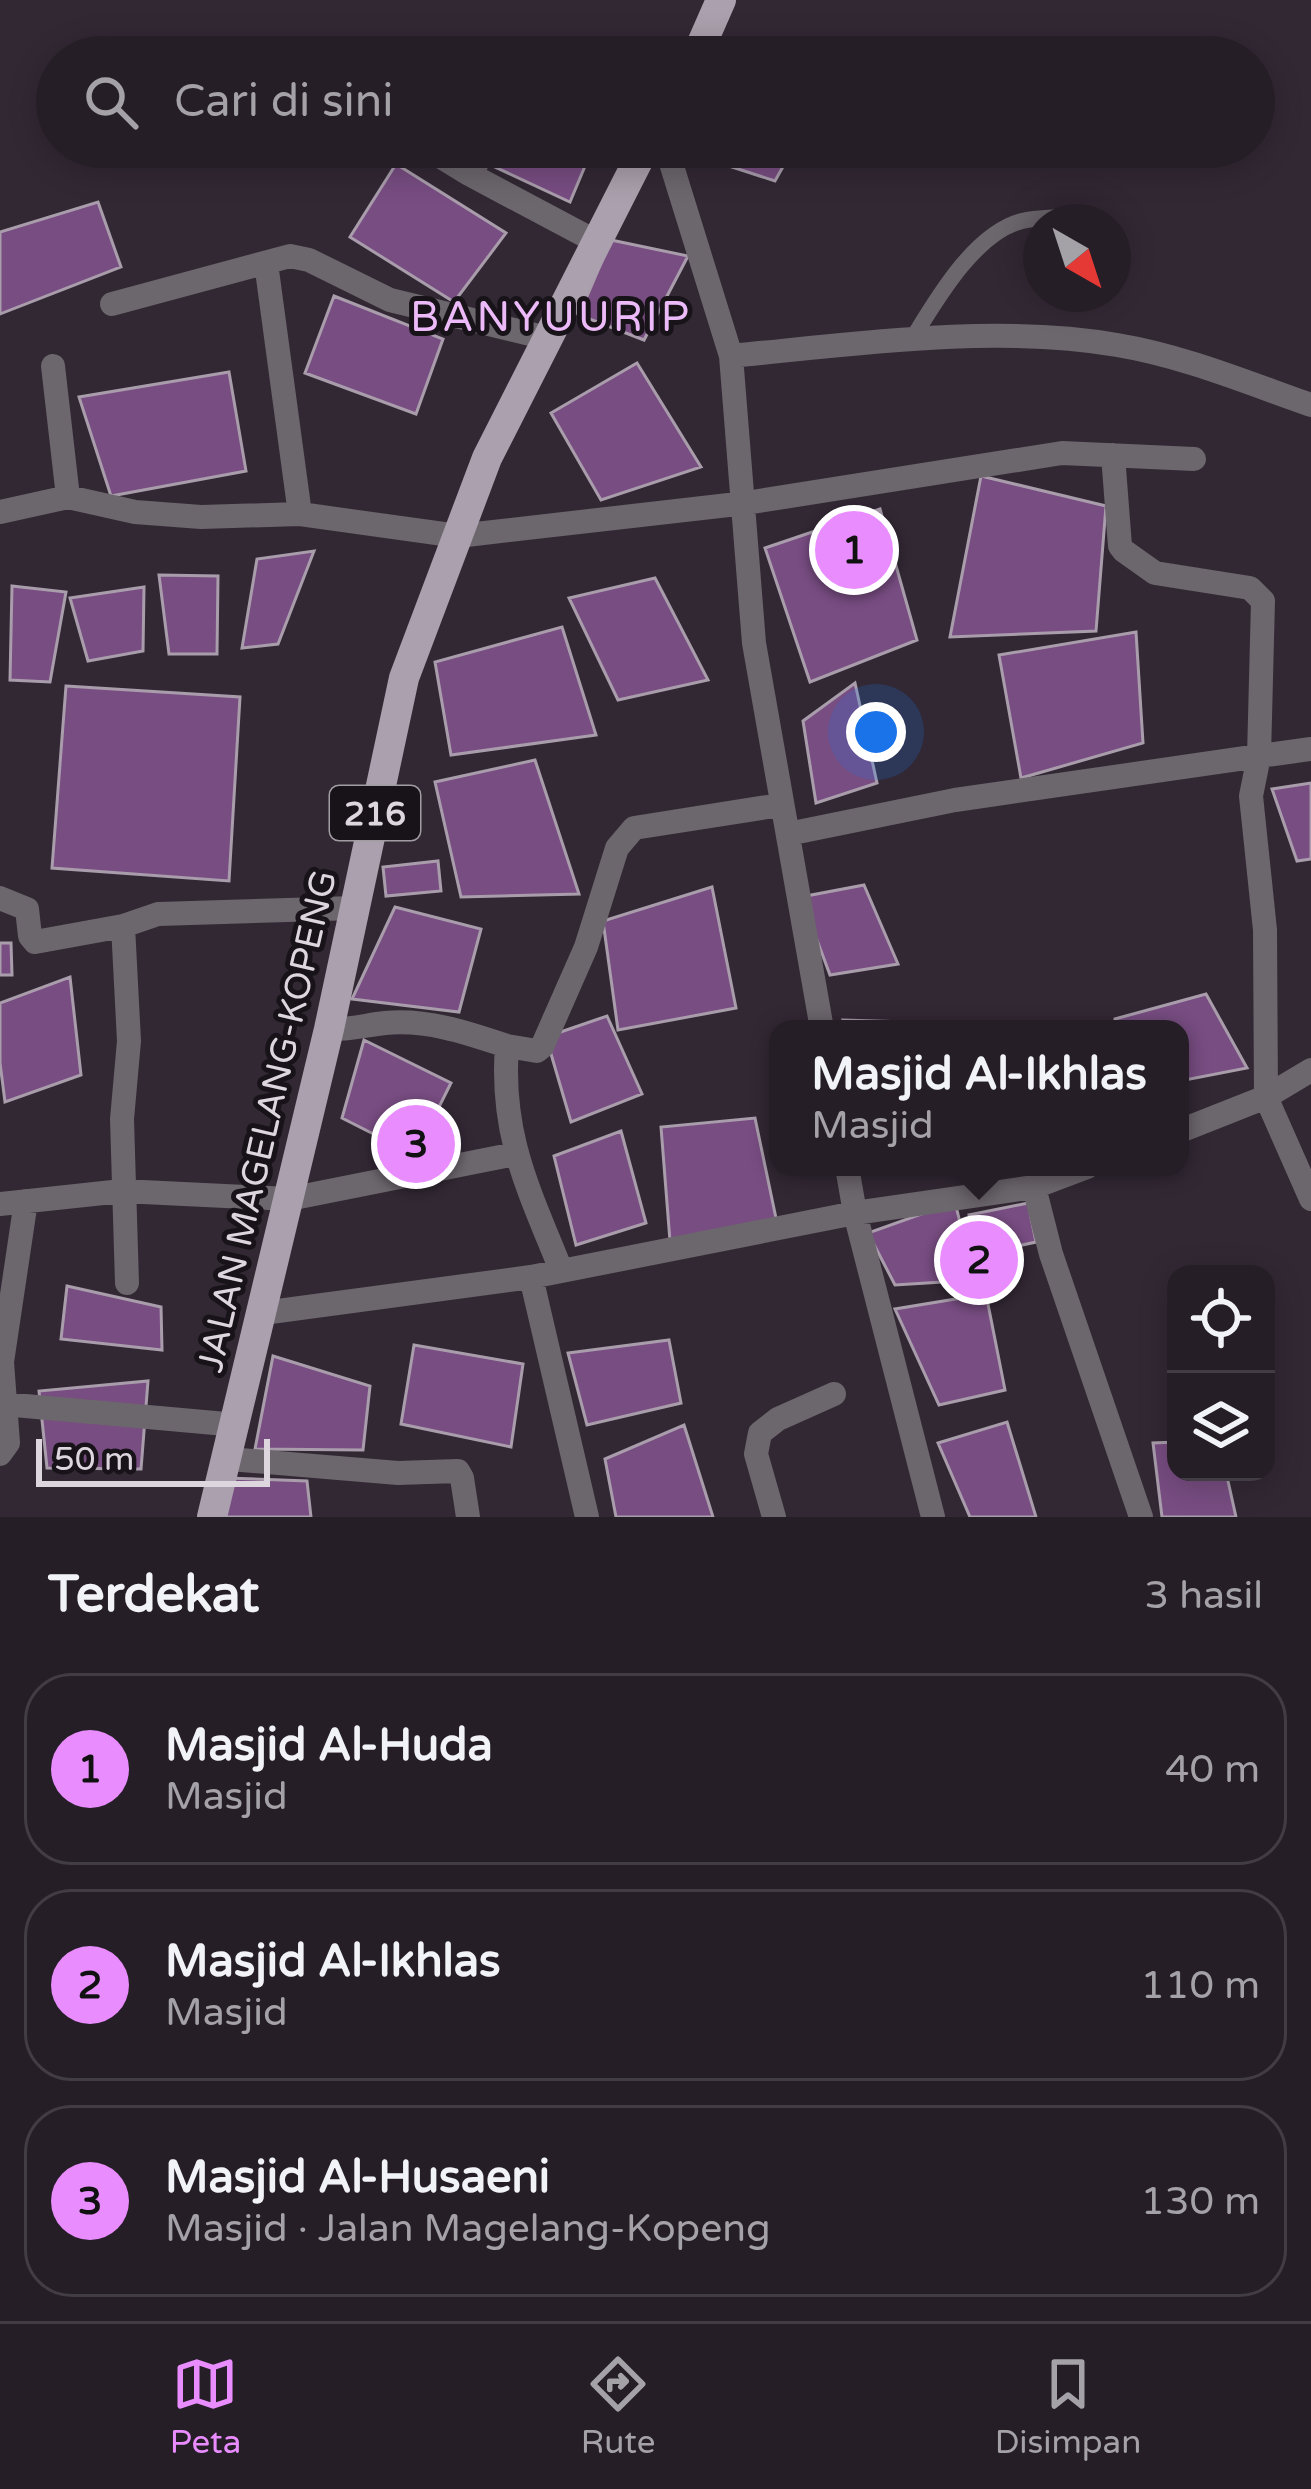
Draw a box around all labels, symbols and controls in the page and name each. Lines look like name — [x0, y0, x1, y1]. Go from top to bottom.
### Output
search box — [36, 36, 1275, 168]
icon: search — [78, 69, 144, 135]
text: Cari di sini — [174, 75, 393, 129]
north arrow — [1023, 204, 1131, 312]
district label: BANYUURIP — [410, 292, 692, 343]
pin: 1 — [815, 505, 893, 595]
your location — [846, 702, 906, 762]
road number: 216 — [330, 786, 420, 840]
street label: JALAN MAGELANG-KOPENG — [189, 866, 346, 1376]
popup — [769, 1020, 1189, 1176]
text: Masjid Al-Ikhlas — [811, 1048, 1147, 1102]
pin: 3 — [377, 1099, 455, 1189]
text: Masjid — [811, 1102, 934, 1149]
pin: 2 — [940, 1215, 1018, 1305]
map controls — [1167, 1265, 1275, 1481]
button: locate — [1167, 1265, 1275, 1373]
button: layers — [1167, 1373, 1275, 1481]
scale bar — [36, 1433, 270, 1486]
text: 50 m — [54, 1440, 134, 1479]
text: Terdekat — [48, 1564, 259, 1626]
text: 3 hasil — [1145, 1572, 1263, 1619]
text: Masjid Al-Huda — [165, 1719, 493, 1773]
text: 1 — [78, 1746, 102, 1793]
text: 40 m — [1165, 1746, 1260, 1793]
text: Masjid — [165, 1773, 288, 1820]
text: Masjid Al-Ikhlas — [165, 1935, 501, 1989]
text: 2 — [78, 1962, 102, 2009]
text: 110 m — [1141, 1962, 1260, 2009]
text: Masjid — [165, 1989, 288, 2036]
text: Masjid Al-Husaeni — [165, 2151, 550, 2205]
text: 3 — [78, 2178, 102, 2225]
text: 130 m — [1141, 2178, 1260, 2225]
text: Masjid · Jalan Magelang-Kopeng — [165, 2205, 771, 2252]
tab: Peta — [170, 2351, 241, 2462]
tab: Rute — [581, 2351, 655, 2462]
tab: Disimpan — [995, 2351, 1141, 2462]

